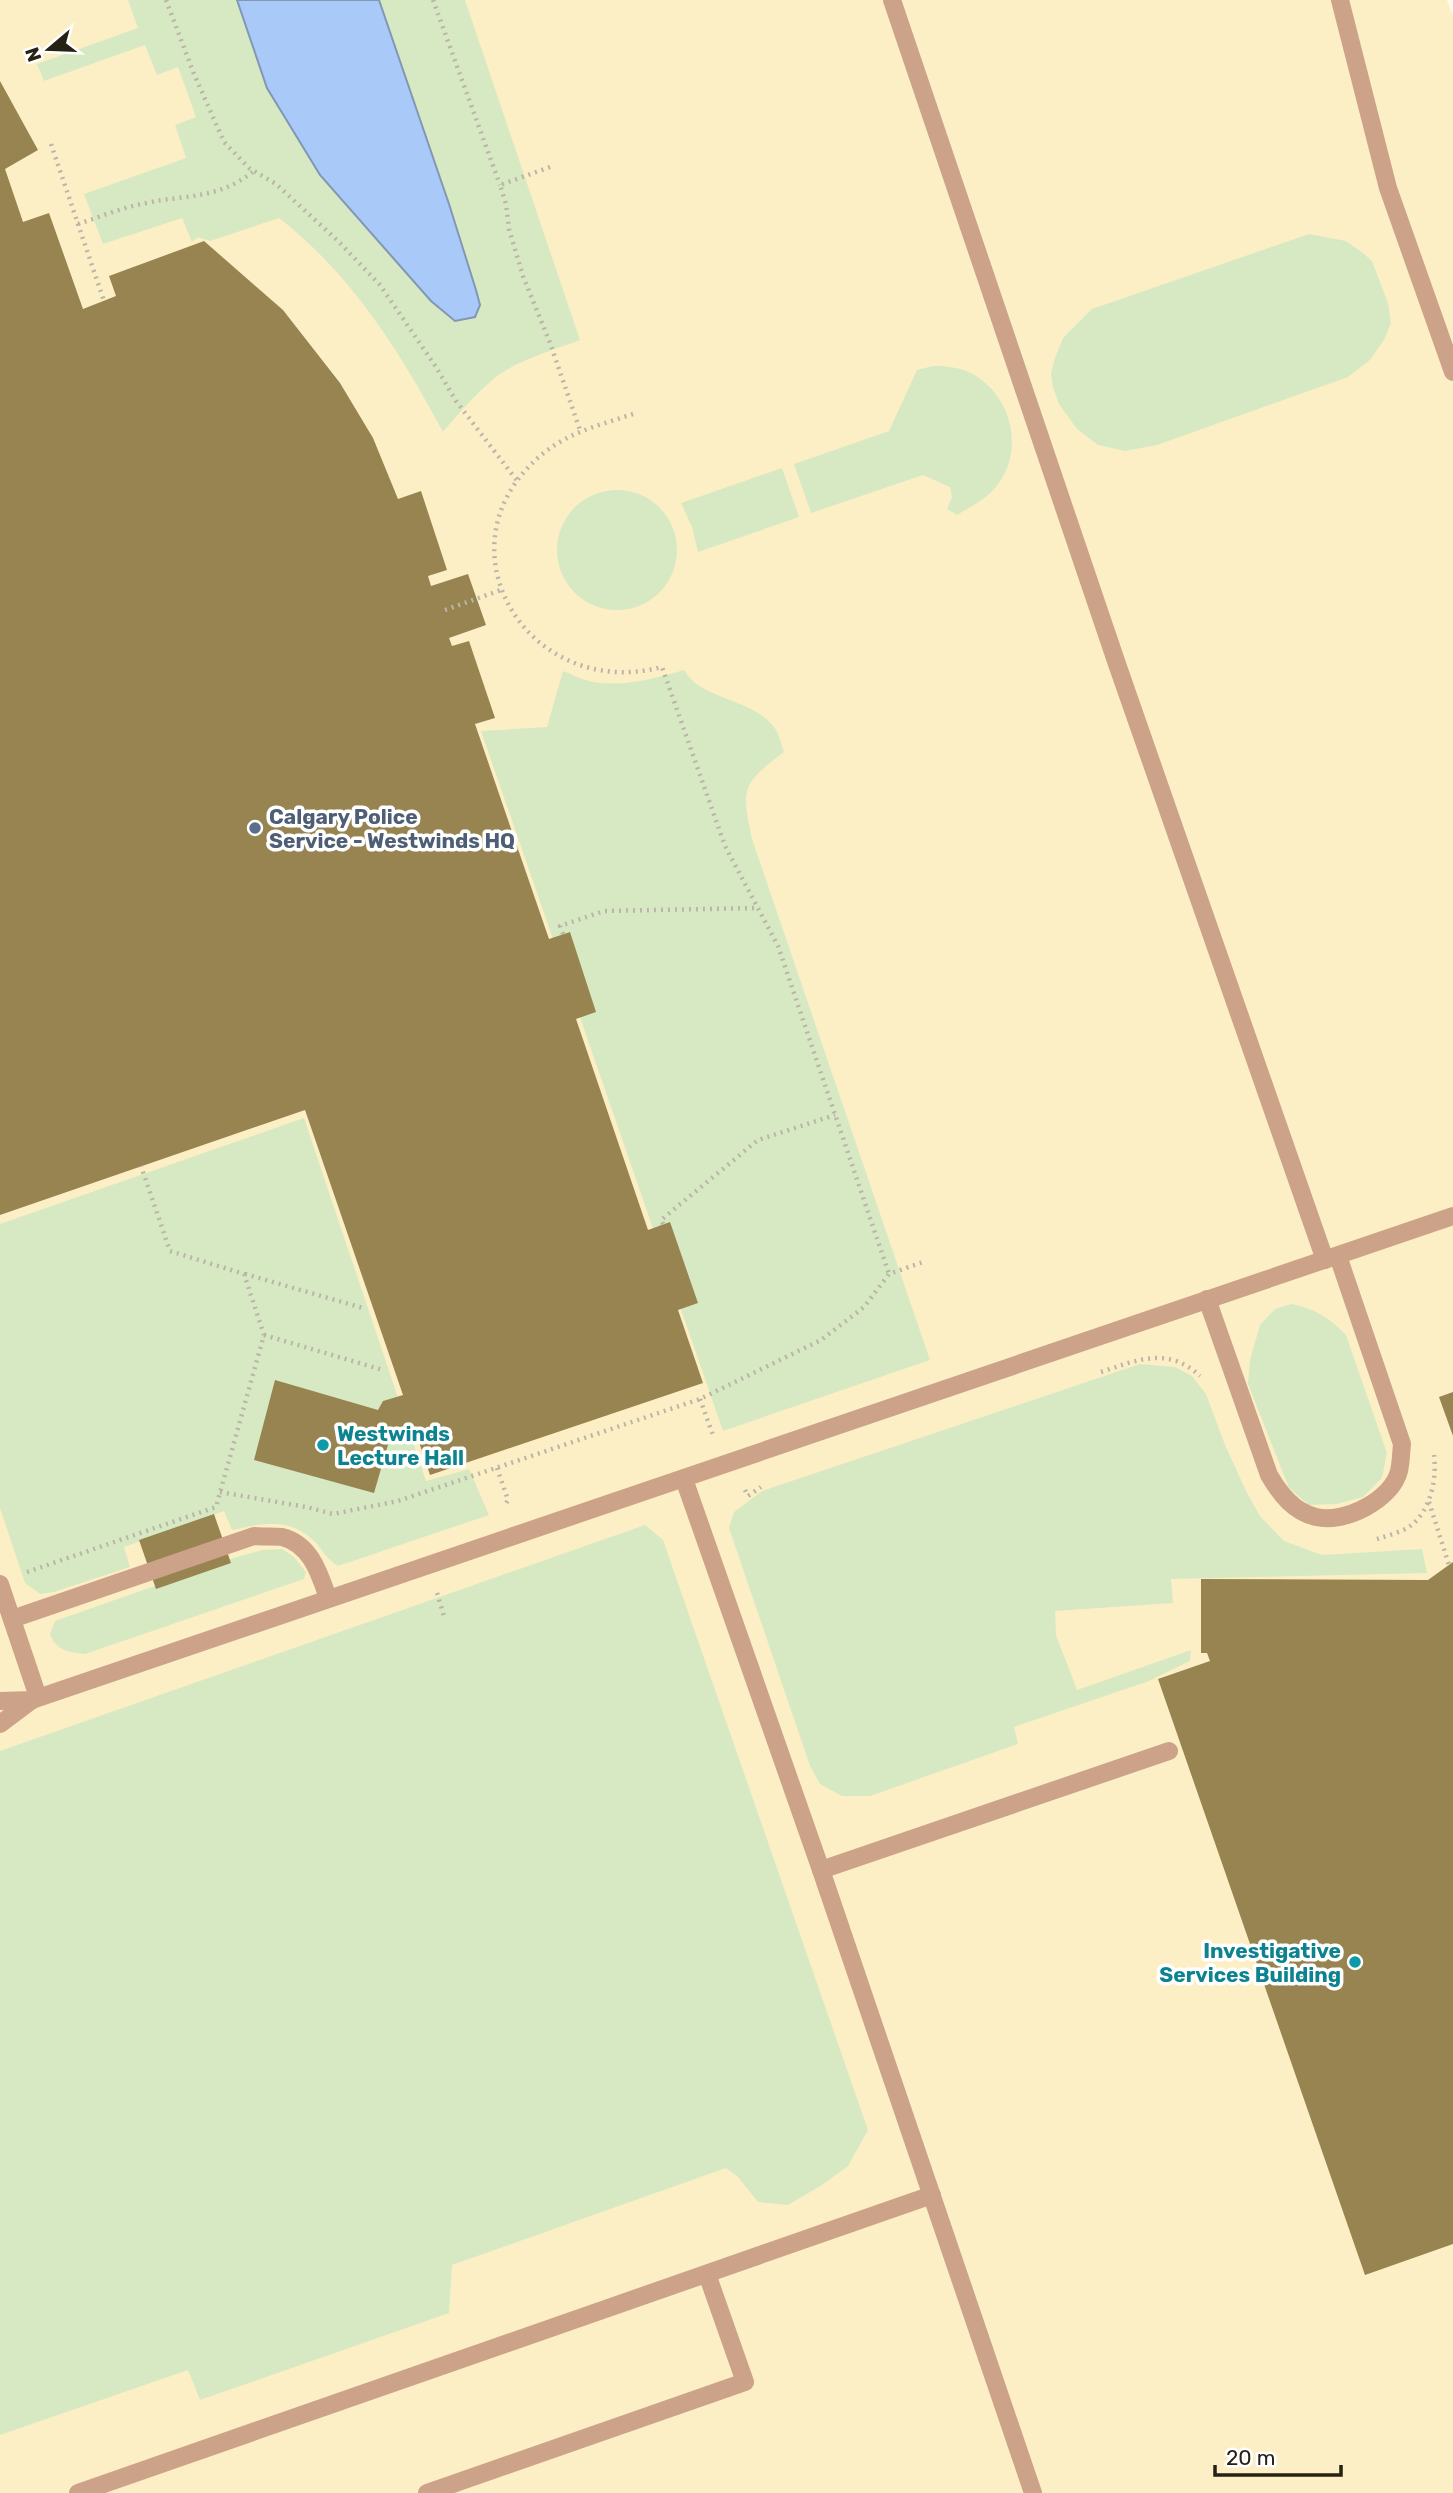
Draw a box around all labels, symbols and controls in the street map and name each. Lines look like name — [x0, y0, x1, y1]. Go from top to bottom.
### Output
north arrow — [14, 14, 84, 84]
text: N — [20, 44, 46, 65]
place label: Calgary Police Service - Westwinds HQ — [269, 804, 515, 853]
marker: Calgary Police Service - Westwinds HQ — [247, 820, 263, 836]
place label: Westwinds Lecture Hall — [337, 1421, 464, 1470]
marker: Westwinds Lecture Hall — [315, 1437, 331, 1453]
place label: Investigative Services Building — [1159, 1938, 1341, 1987]
marker: Investigative Services Building — [1347, 1954, 1363, 1970]
scale bar — [1215, 2434, 1341, 2478]
text: 20 m — [1226, 2445, 1275, 2470]

